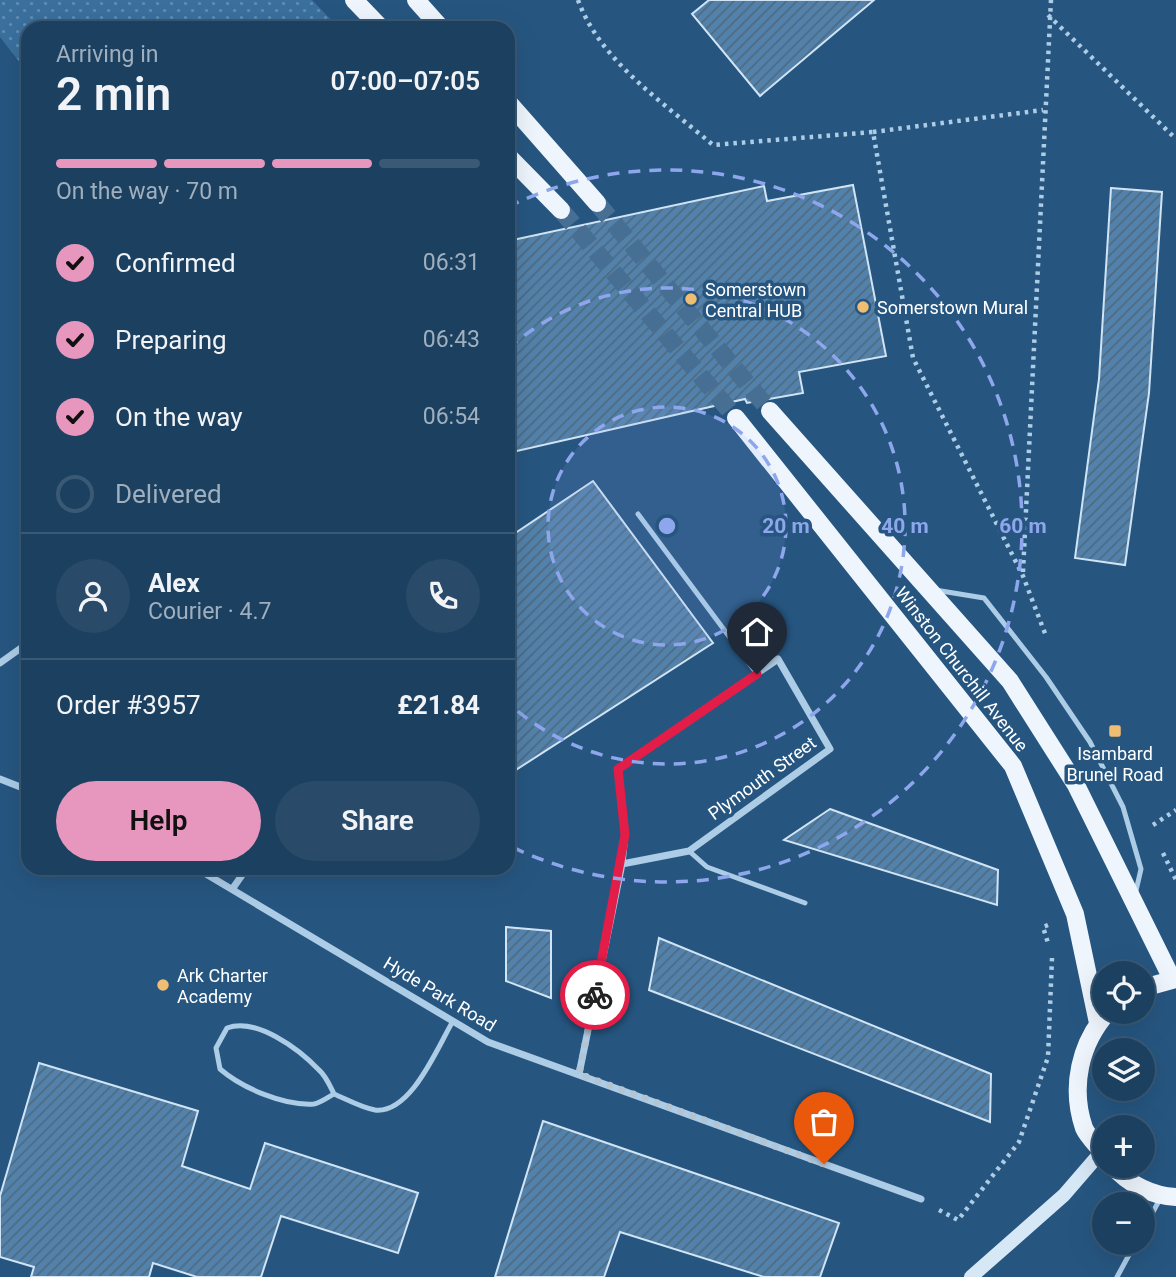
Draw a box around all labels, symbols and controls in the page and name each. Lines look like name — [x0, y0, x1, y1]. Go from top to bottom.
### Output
text: Arriving in — [56, 41, 159, 68]
text: 07:00–07:05 — [330, 66, 480, 96]
text: 2 min — [56, 67, 171, 121]
text: On the way · 70 m — [56, 178, 238, 205]
icon: check — [56, 244, 94, 282]
text: Confirmed — [115, 248, 236, 278]
text: 06:31 — [423, 249, 480, 276]
place label: Somerstown Central HUB — [705, 279, 806, 321]
marker: Somerstown Central HUB — [683, 291, 699, 307]
place label: Somerstown Mural — [877, 297, 1028, 318]
marker: Somerstown Mural — [855, 299, 871, 315]
icon: check — [56, 321, 94, 359]
text: Preparing — [115, 325, 227, 355]
text: 06:43 — [423, 326, 480, 353]
icon: check — [56, 398, 94, 436]
text: On the way — [115, 402, 243, 432]
text: 06:54 — [423, 403, 480, 430]
text: Delivered — [115, 479, 222, 509]
centre of rings — [655, 514, 679, 538]
text: 20 m — [762, 514, 810, 538]
text: 40 m — [881, 514, 929, 538]
text: 60 m — [999, 514, 1047, 538]
button: person — [56, 559, 130, 633]
button: phone — [406, 559, 480, 633]
text: Alex — [148, 568, 200, 598]
street label: Winston Churchill Avenue — [891, 582, 1033, 756]
text: Courier · 4.7 — [148, 598, 271, 625]
pin — [727, 602, 787, 674]
icon: home — [738, 613, 776, 651]
text: Order #3957 — [56, 690, 201, 720]
text: £21.84 — [397, 690, 480, 720]
marker: Isambard Brunel Road — [1107, 723, 1123, 739]
street label: Plymouth Street — [704, 732, 820, 824]
place label: Isambard Brunel Road — [1067, 743, 1163, 785]
button: Help — [56, 781, 261, 861]
button: Share — [275, 781, 480, 861]
street label: Hyde Park Road — [380, 952, 500, 1036]
courier — [560, 960, 630, 1030]
map controls — [1092, 961, 1155, 1255]
button: locate — [1092, 961, 1155, 1024]
place label: Ark Charter Academy — [177, 965, 268, 1007]
icon: bike — [576, 976, 614, 1014]
marker: Ark Charter Academy — [155, 977, 171, 993]
button: layers — [1092, 1038, 1155, 1101]
pin — [794, 1092, 854, 1164]
icon: bag — [805, 1103, 843, 1141]
button: + — [1092, 1115, 1155, 1178]
button: − — [1092, 1192, 1155, 1255]

